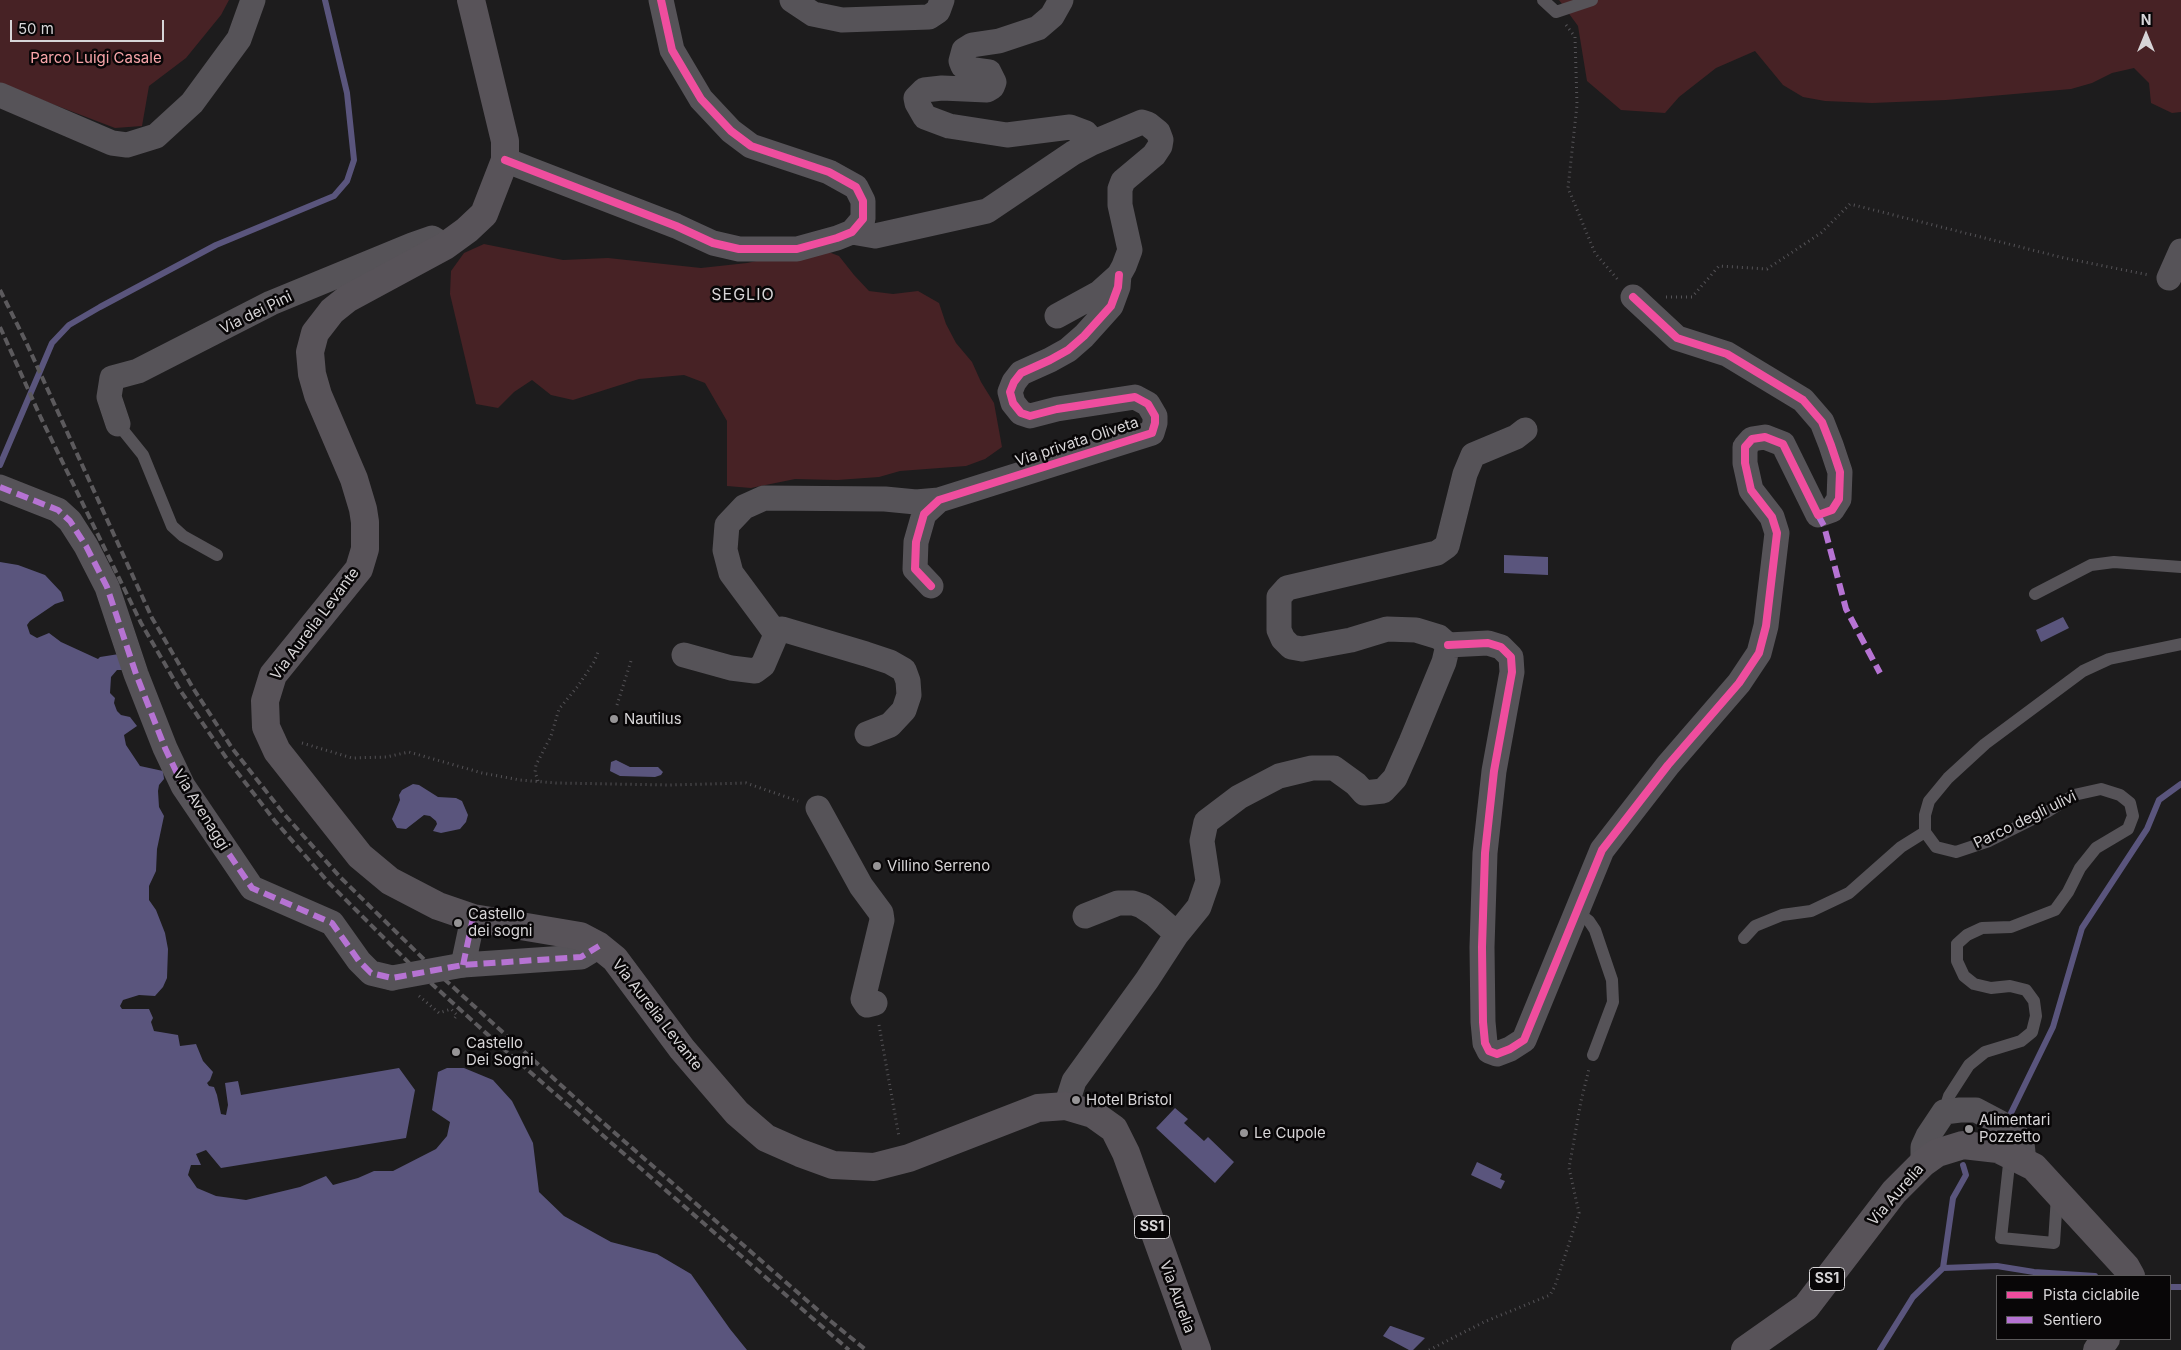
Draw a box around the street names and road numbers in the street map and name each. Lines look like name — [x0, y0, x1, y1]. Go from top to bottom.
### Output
street label: Via dei Pini — [217, 288, 295, 338]
street label: Via privata Oliveta — [1013, 414, 1141, 470]
street label: Via Aurelia Levante — [267, 564, 363, 684]
street label: Via Avenaggi — [169, 766, 233, 854]
street label: Parco degli ulivi — [1971, 787, 2079, 853]
street label: Via Aurelia Levante — [608, 956, 706, 1074]
street label: Via Aurelia — [1864, 1161, 1928, 1229]
road number: SS1 — [1134, 1216, 1170, 1238]
street label: Via Aurelia — [1156, 1258, 1198, 1336]
road number: SS1 — [1810, 1268, 1844, 1290]

